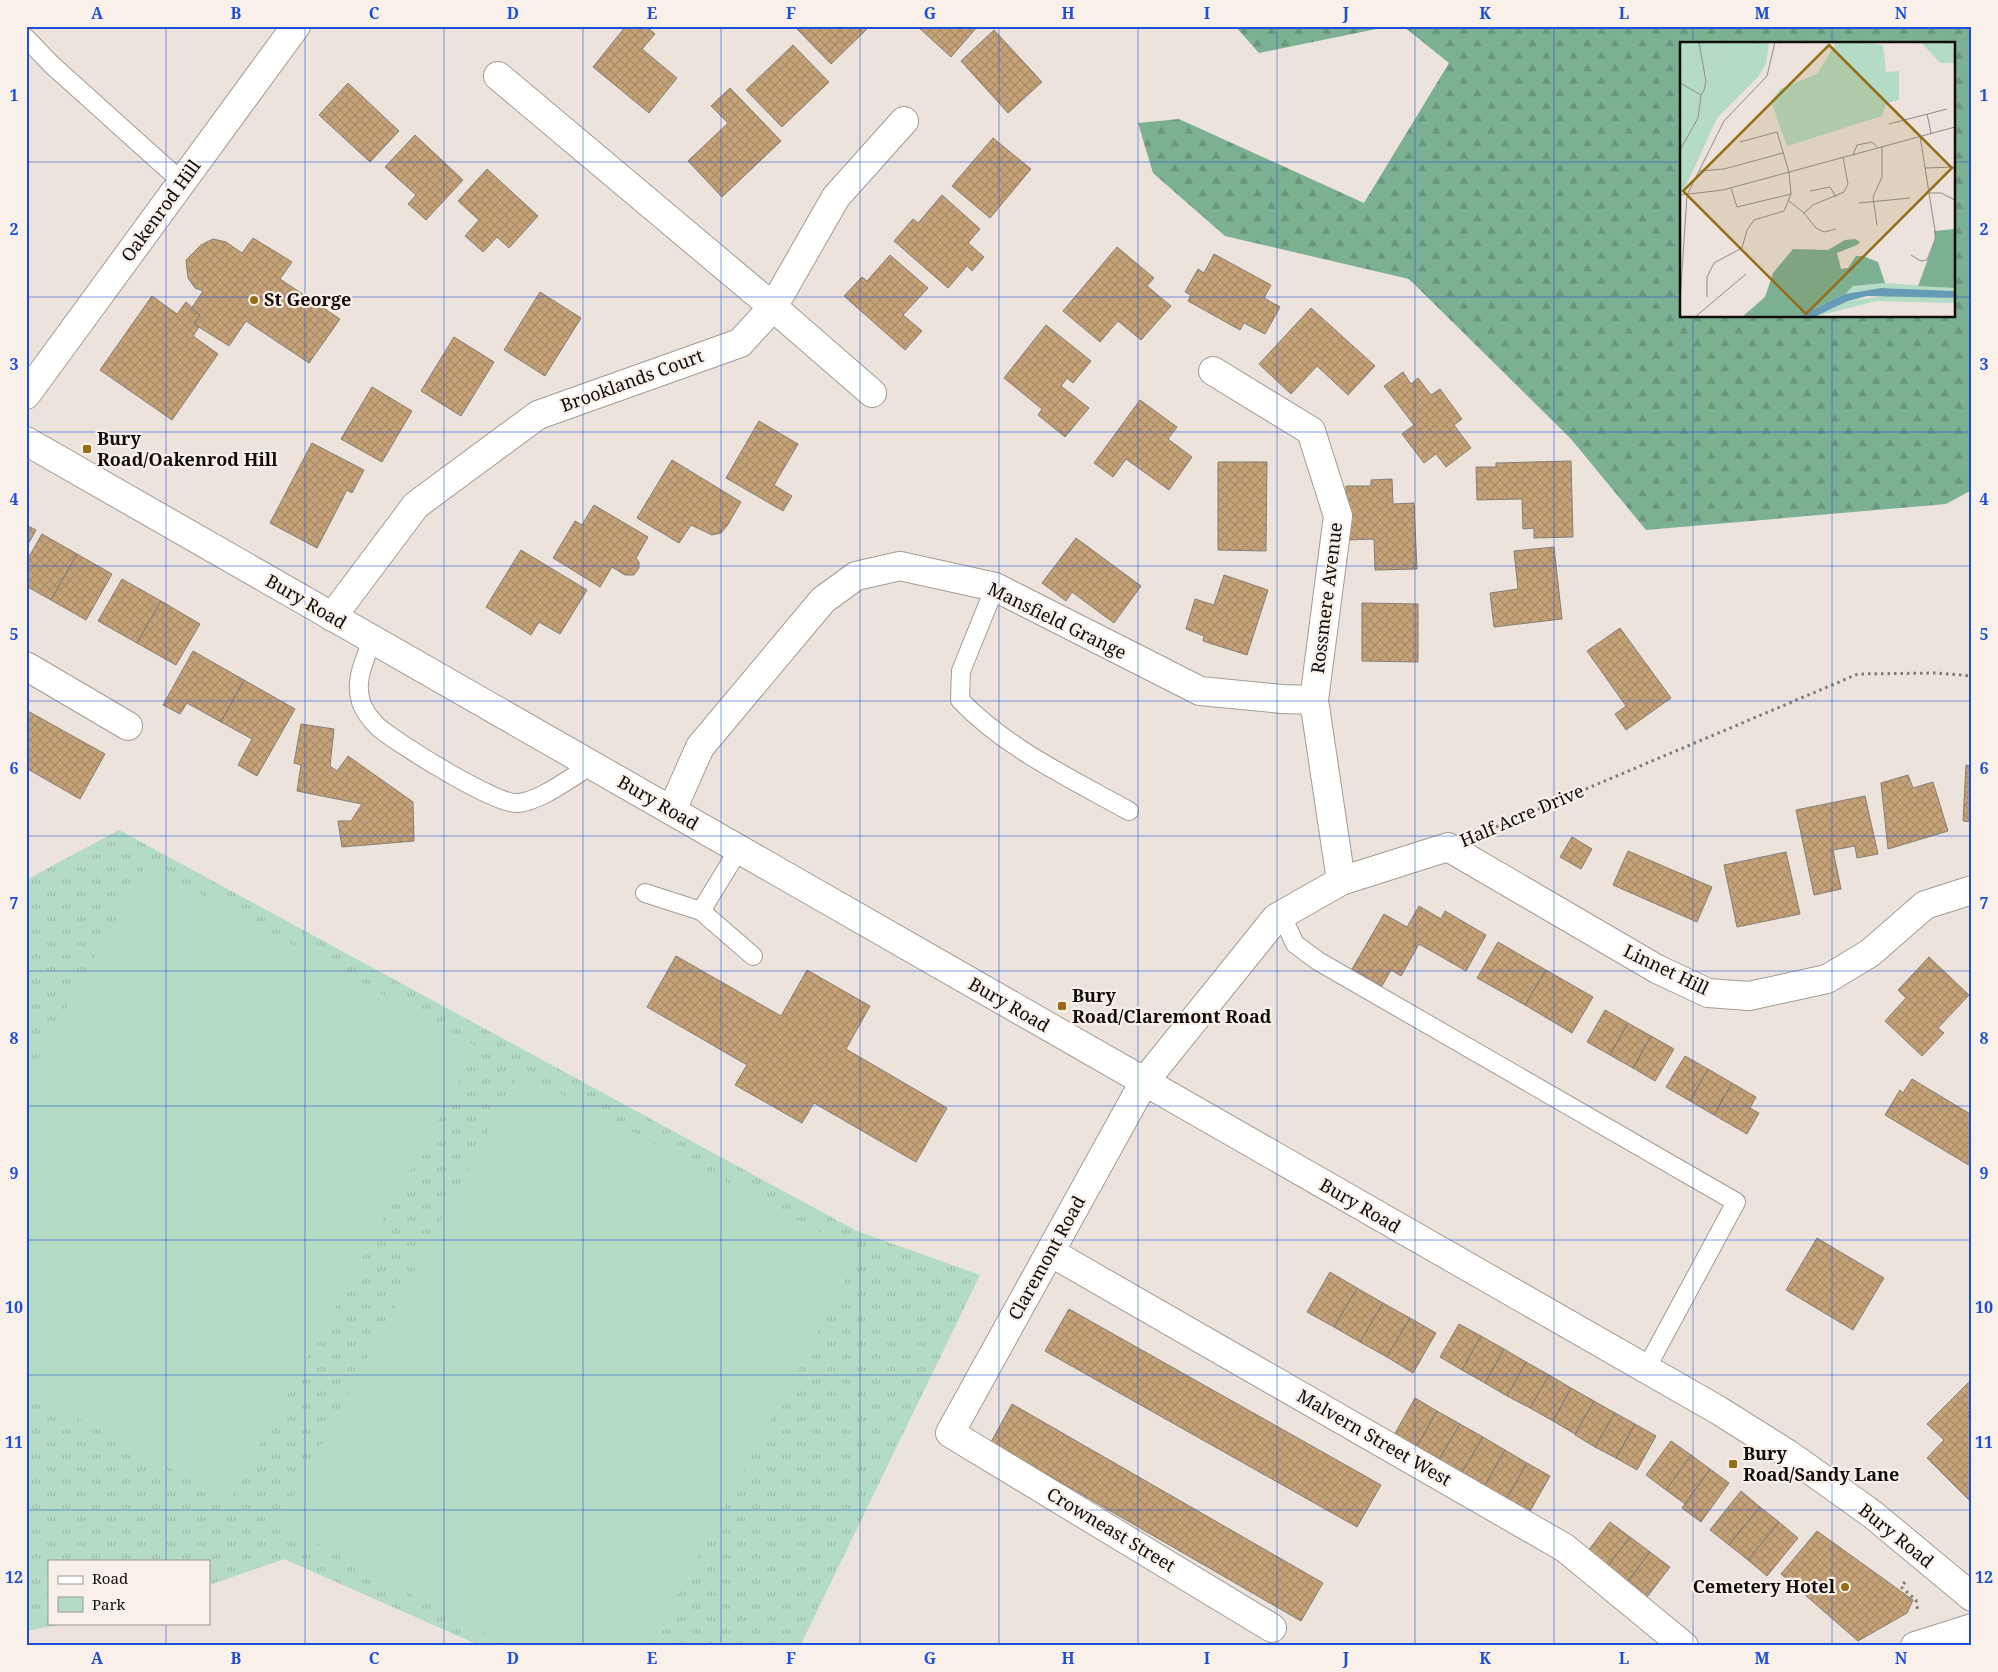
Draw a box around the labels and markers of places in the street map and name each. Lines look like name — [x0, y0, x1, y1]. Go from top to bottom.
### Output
place label: St George — [264, 287, 351, 311]
marker: St George — [248, 294, 260, 306]
place label: Bury Road/Oakenrod Hill — [97, 426, 278, 471]
marker: Bury Road/Oakenrod Hill — [81, 443, 93, 455]
place label: Bury Road/Claremont Road — [1072, 983, 1272, 1028]
marker: Bury Road/Claremont Road — [1056, 1000, 1068, 1012]
place label: Bury Road/Sandy Lane — [1743, 1441, 1899, 1486]
marker: Bury Road/Sandy Lane — [1727, 1458, 1739, 1470]
place label: Cemetery Hotel — [1693, 1574, 1836, 1598]
marker: Cemetery Hotel — [1839, 1581, 1851, 1593]

